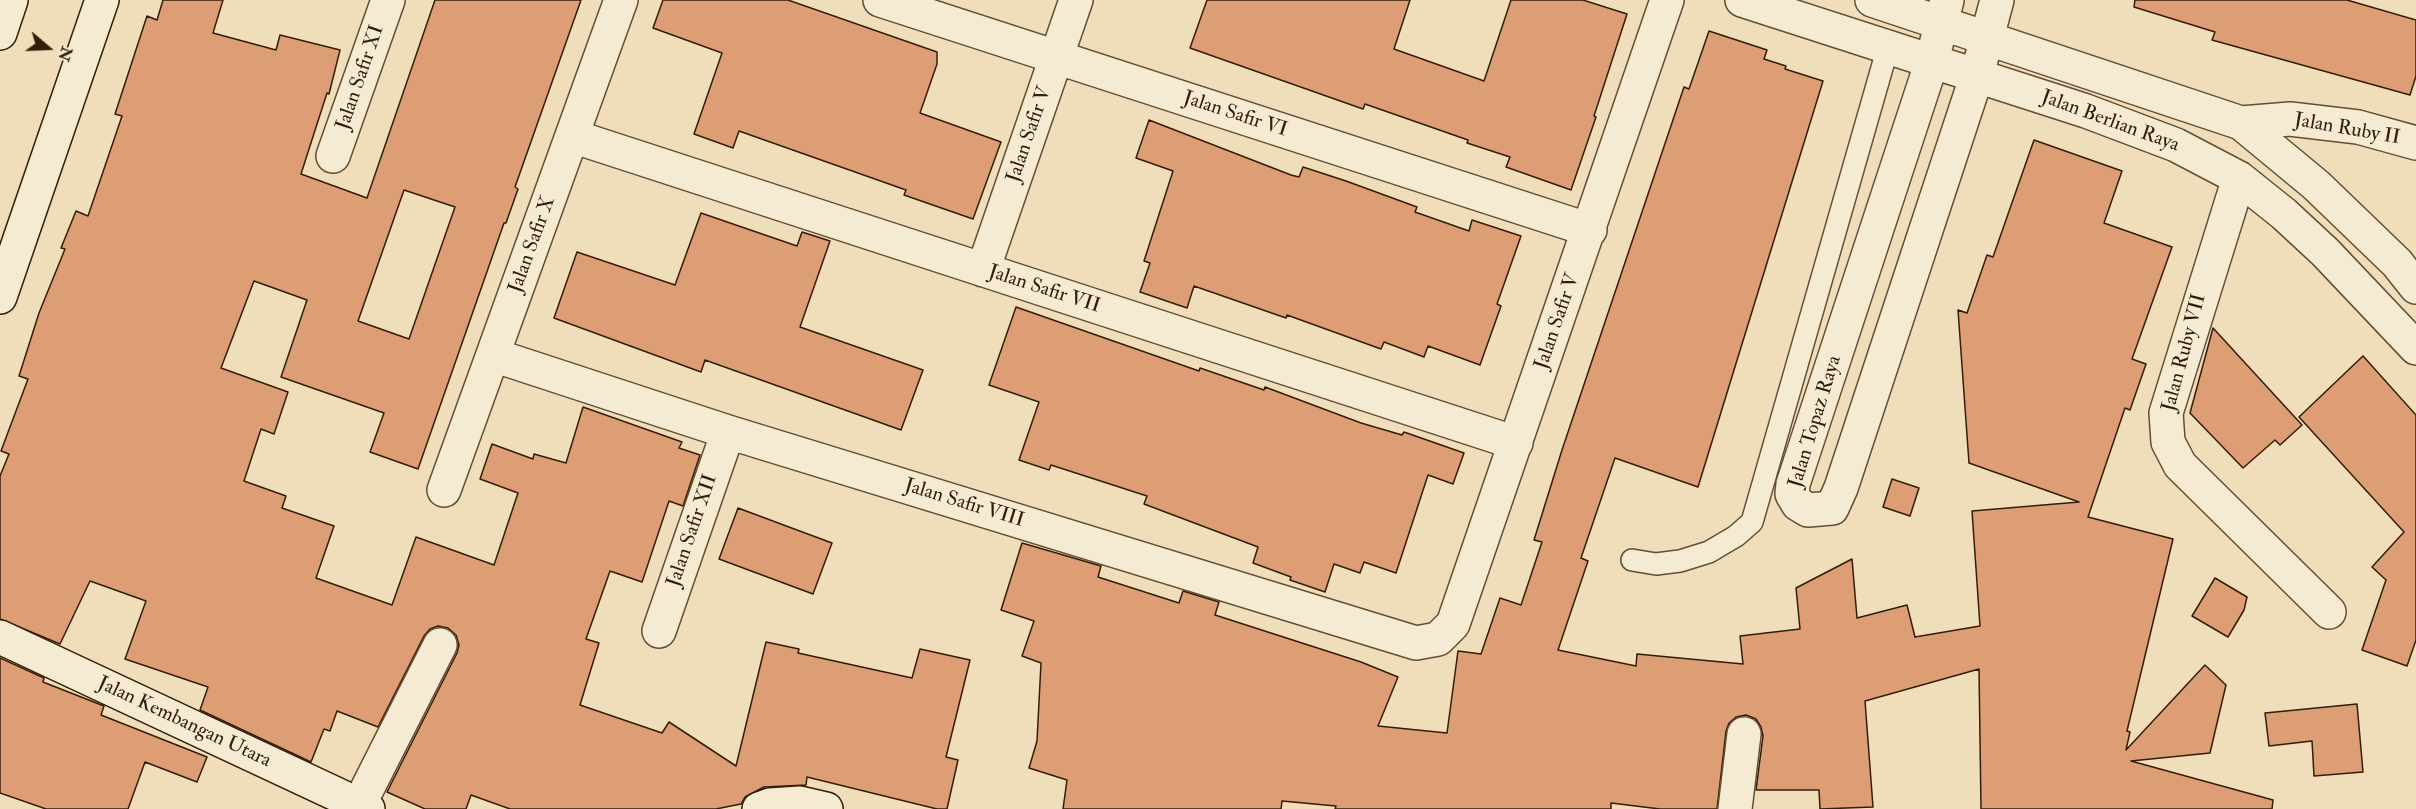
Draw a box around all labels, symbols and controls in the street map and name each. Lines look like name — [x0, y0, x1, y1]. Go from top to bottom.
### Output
north arrow — [18, 18, 78, 78]
street label: Jalan Safir XI — [332, 22, 390, 134]
text: N — [53, 44, 77, 64]
street label: Jalan Safir V — [1002, 84, 1058, 186]
street label: Jalan Berlian Raya — [2038, 86, 2182, 158]
street label: Jalan Safir VI — [1180, 87, 1290, 143]
street label: Jalan Ruby II — [2292, 109, 2402, 151]
street label: Jalan Safir X — [504, 193, 562, 297]
street label: Jalan Safir VII — [985, 261, 1103, 319]
street label: Jalan Safir V — [1530, 271, 1586, 373]
street label: Jalan Ruby VII — [2158, 291, 2212, 415]
street label: Jalan Topaz Raya — [1784, 353, 1848, 491]
street label: Jalan Safir XII — [663, 472, 723, 590]
street label: Jalan Safir VIII — [901, 474, 1027, 534]
street label: Jalan Kembangan Utara — [93, 672, 275, 774]

